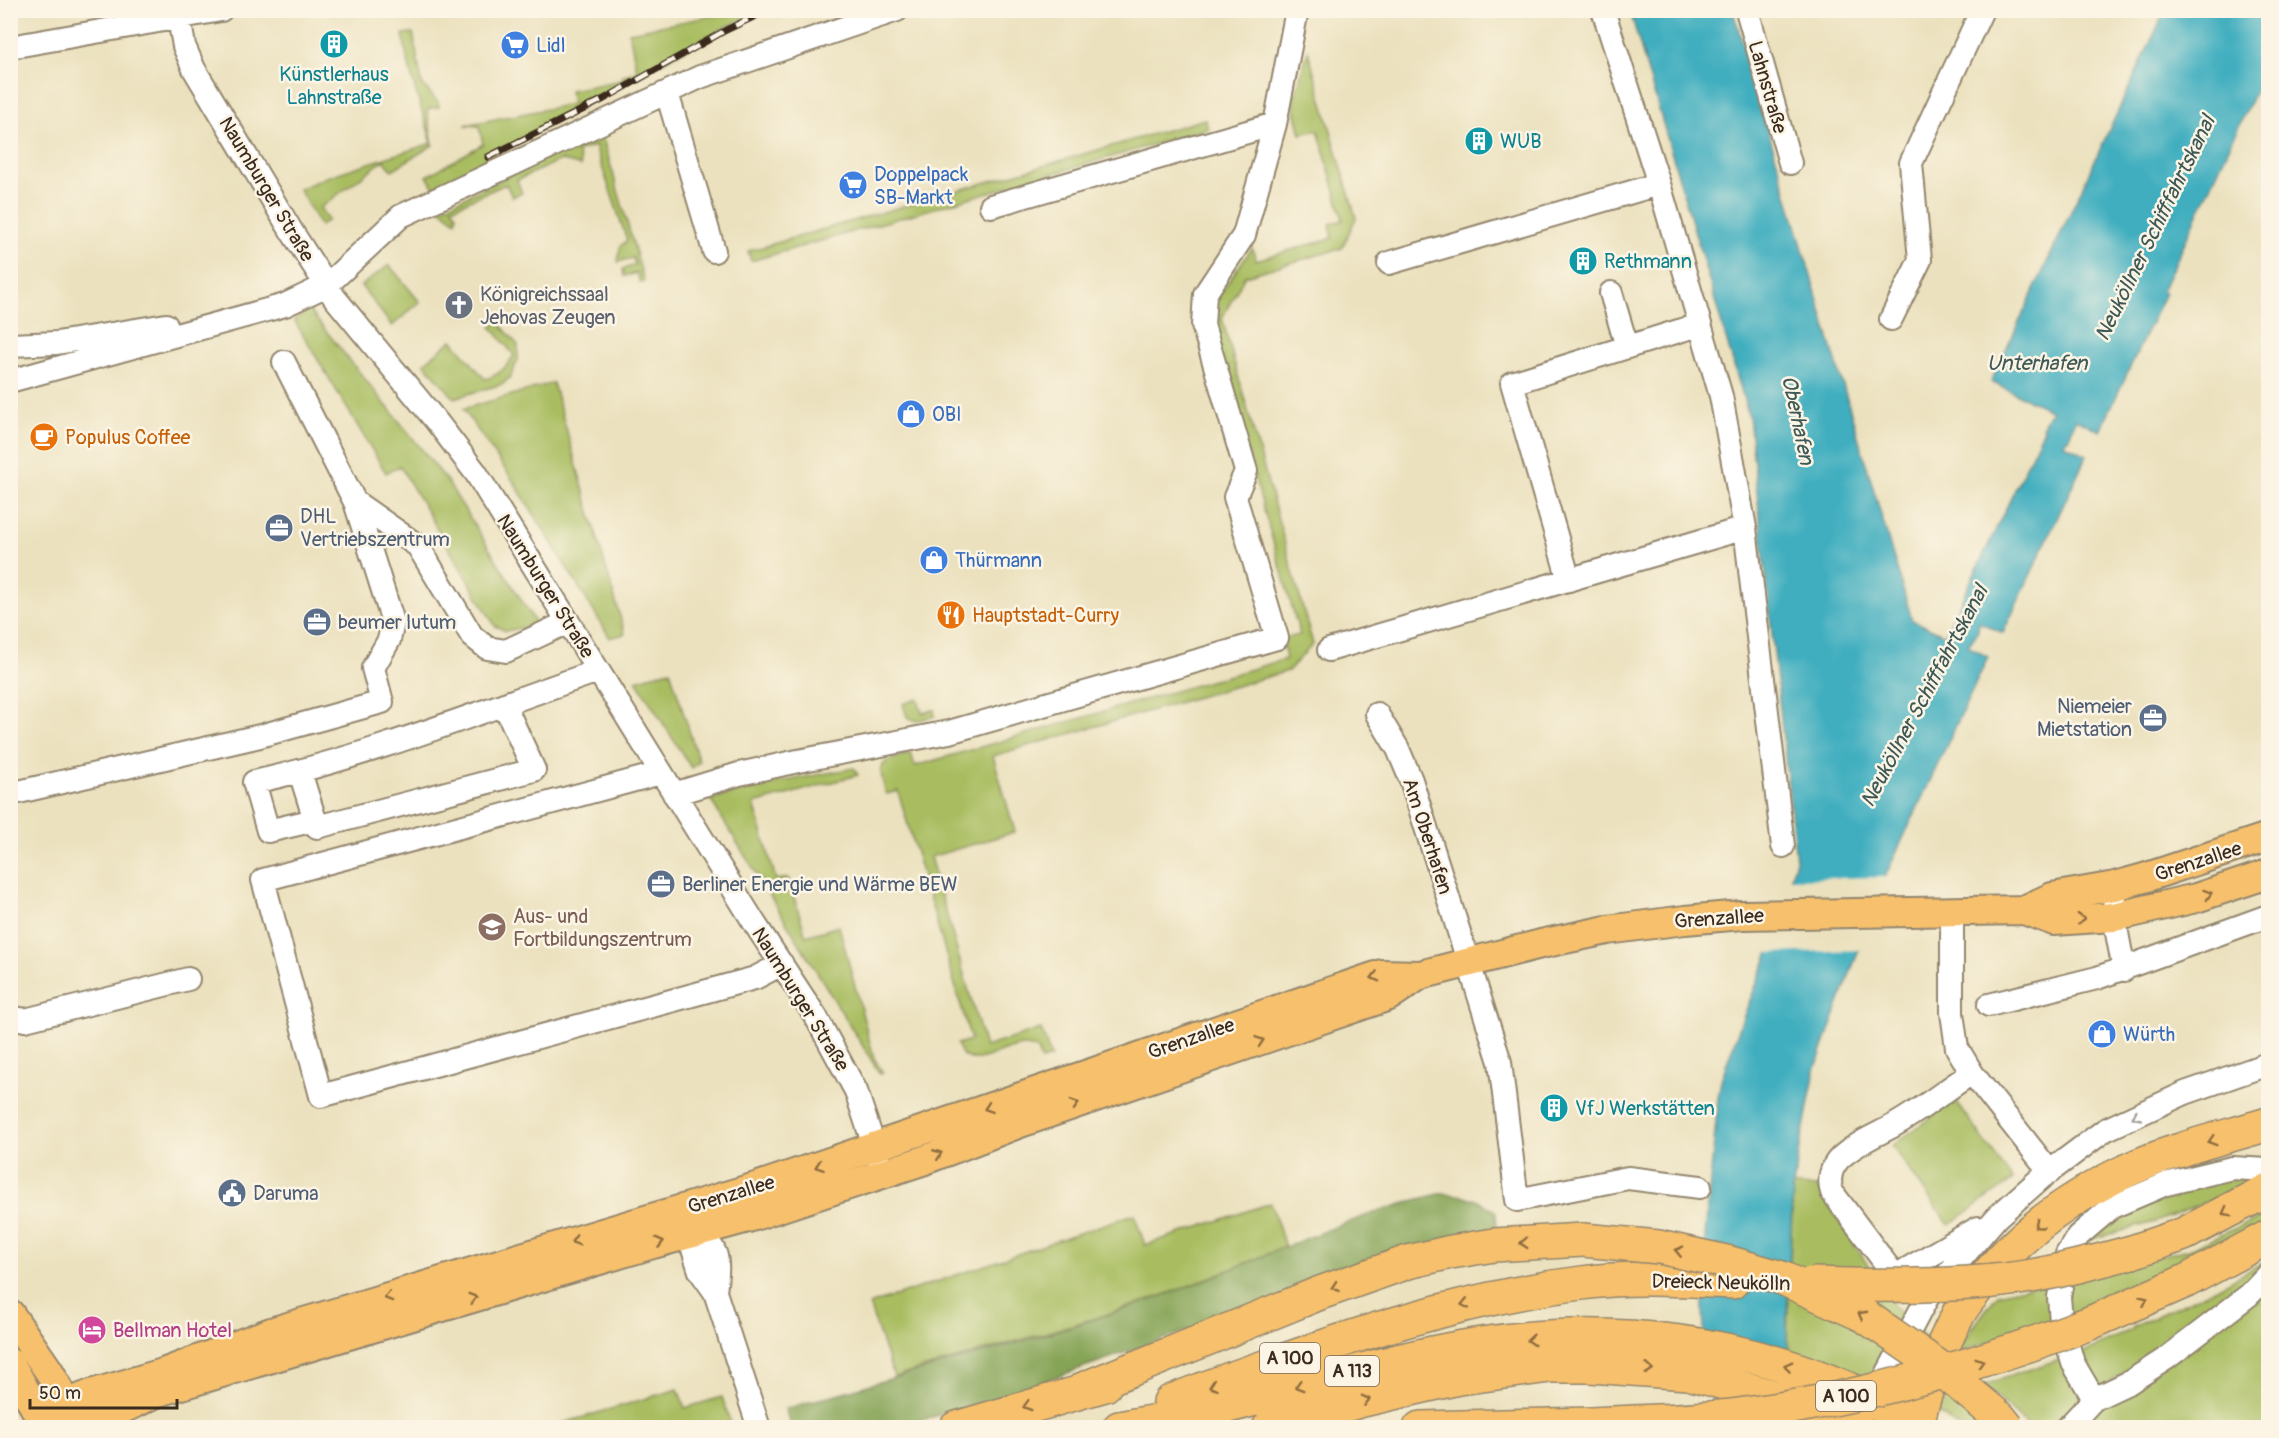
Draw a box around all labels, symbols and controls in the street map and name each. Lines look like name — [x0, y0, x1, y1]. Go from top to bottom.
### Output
building icon: Künstlerhaus Lahnstraße — [318, 28, 350, 60]
supermarket icon: Lidl — [499, 29, 531, 61]
place label: Lidl — [536, 33, 565, 58]
street label: Lahnstraße — [1742, 38, 1793, 136]
place label: Künstlerhaus Lahnstraße — [279, 62, 389, 110]
water label: Neuköllner Schifffahrtskanal — [2089, 109, 2223, 345]
street label: Naumburger Straße — [213, 112, 320, 267]
building icon: WUB — [1463, 125, 1495, 157]
place label: WUB — [1500, 129, 1542, 154]
place label: Doppelpack SB-Markt — [874, 162, 969, 210]
supermarket icon: Doppelpack SB-Markt — [837, 169, 869, 201]
building icon: Rethmann — [1567, 245, 1599, 277]
place label: Rethmann — [1604, 249, 1692, 274]
place label: Königreichssaal Jehovas Zeugen — [480, 282, 616, 330]
church icon: Königreichssaal Jehovas Zeugen — [443, 289, 475, 321]
water label: Unterhafen — [1987, 350, 2088, 377]
water label: Oberhafen — [1775, 373, 1820, 468]
shop icon: OBI — [895, 398, 927, 430]
place label: OBI — [932, 402, 962, 427]
cafe icon: Populus Coffee — [28, 421, 60, 453]
place label: Populus Coffee — [65, 425, 191, 450]
place label: DHL Vertriebszentrum — [300, 504, 450, 552]
street label: Naumburger Straße — [491, 510, 600, 663]
office icon: DHL Vertriebszentrum — [263, 512, 295, 544]
shop icon: Thürmann — [918, 544, 950, 576]
place label: Thürmann — [955, 548, 1042, 573]
water label: Neuköllner Schifffahrtskanal — [1854, 579, 1995, 812]
restaurant icon: Hauptstadt-Curry — [935, 599, 967, 631]
place label: Hauptstadt-Curry — [972, 603, 1119, 628]
office icon: beumer lutum — [301, 606, 333, 638]
place label: beumer lutum — [338, 610, 456, 635]
place label: Niemeier Mietstation — [2037, 694, 2132, 742]
office icon: Niemeier Mietstation — [2137, 702, 2169, 734]
street label: Am Oberhafen — [1397, 775, 1458, 897]
street label: Grenzallee — [2152, 836, 2245, 887]
office icon: Berliner Energie und Wärme BEW — [645, 868, 677, 900]
place label: Berliner Energie und Wärme BEW — [682, 872, 958, 897]
one-way arrow — [2202, 889, 2213, 901]
street label: Grenzallee — [1673, 903, 1765, 934]
place label: Aus- und Fortbildungszentrum — [513, 904, 692, 952]
school or university icon: Aus- und Fortbildungszentrum — [476, 911, 508, 943]
one-way arrow — [2076, 913, 2085, 926]
street label: Naumburger Straße — [746, 923, 855, 1076]
one-way arrow — [1370, 969, 1380, 982]
street label: Grenzallee — [1145, 1012, 1238, 1065]
shop icon: Würth — [2086, 1018, 2118, 1050]
place label: Würth — [2123, 1022, 2175, 1047]
one-way arrow — [1254, 1035, 1265, 1048]
building icon: VfJ Werkstätten — [1538, 1092, 1570, 1124]
place label: VfJ Werkstätten — [1575, 1096, 1715, 1121]
one-way arrow — [1069, 1099, 1080, 1112]
one-way arrow — [983, 1101, 994, 1114]
one-way arrow — [2131, 1108, 2142, 1120]
one-way arrow — [2207, 1134, 2218, 1146]
one-way arrow — [932, 1149, 943, 1161]
one-way arrow — [814, 1158, 825, 1171]
street label: Grenzallee — [685, 1169, 778, 1220]
public building icon: Daruma — [216, 1177, 248, 1209]
place label: Daruma — [253, 1181, 319, 1206]
one-way arrow — [2222, 1205, 2232, 1216]
one-way arrow — [2034, 1218, 2045, 1229]
one-way arrow — [570, 1234, 581, 1246]
one-way arrow — [654, 1237, 665, 1249]
one-way arrow — [1520, 1237, 1529, 1250]
one-way arrow — [1674, 1246, 1684, 1259]
street label: Dreieck Neukölln — [1651, 1269, 1791, 1296]
one-way arrow — [1331, 1280, 1341, 1293]
one-way arrow — [383, 1290, 394, 1302]
one-way arrow — [467, 1293, 478, 1305]
one-way arrow — [2137, 1295, 2148, 1307]
one-way arrow — [1460, 1297, 1470, 1310]
one-way arrow — [1858, 1311, 1868, 1322]
hotel icon: Bellman Hotel — [76, 1314, 108, 1346]
place label: Bellman Hotel — [113, 1318, 232, 1343]
one-way arrow — [1527, 1333, 1536, 1346]
road number: A 100 — [1260, 1343, 1320, 1373]
road number: A 113 — [1325, 1356, 1379, 1386]
one-way arrow — [1974, 1357, 1985, 1369]
one-way arrow — [1783, 1361, 1794, 1373]
one-way arrow — [1644, 1362, 1653, 1375]
scale bar — [30, 1372, 177, 1410]
one-way arrow — [1208, 1378, 1219, 1391]
one-way arrow — [1295, 1379, 1305, 1391]
road number: A 100 — [1816, 1381, 1876, 1411]
text: 50 m — [39, 1382, 81, 1405]
one-way arrow — [1361, 1394, 1371, 1407]
one-way arrow — [1022, 1399, 1033, 1411]

